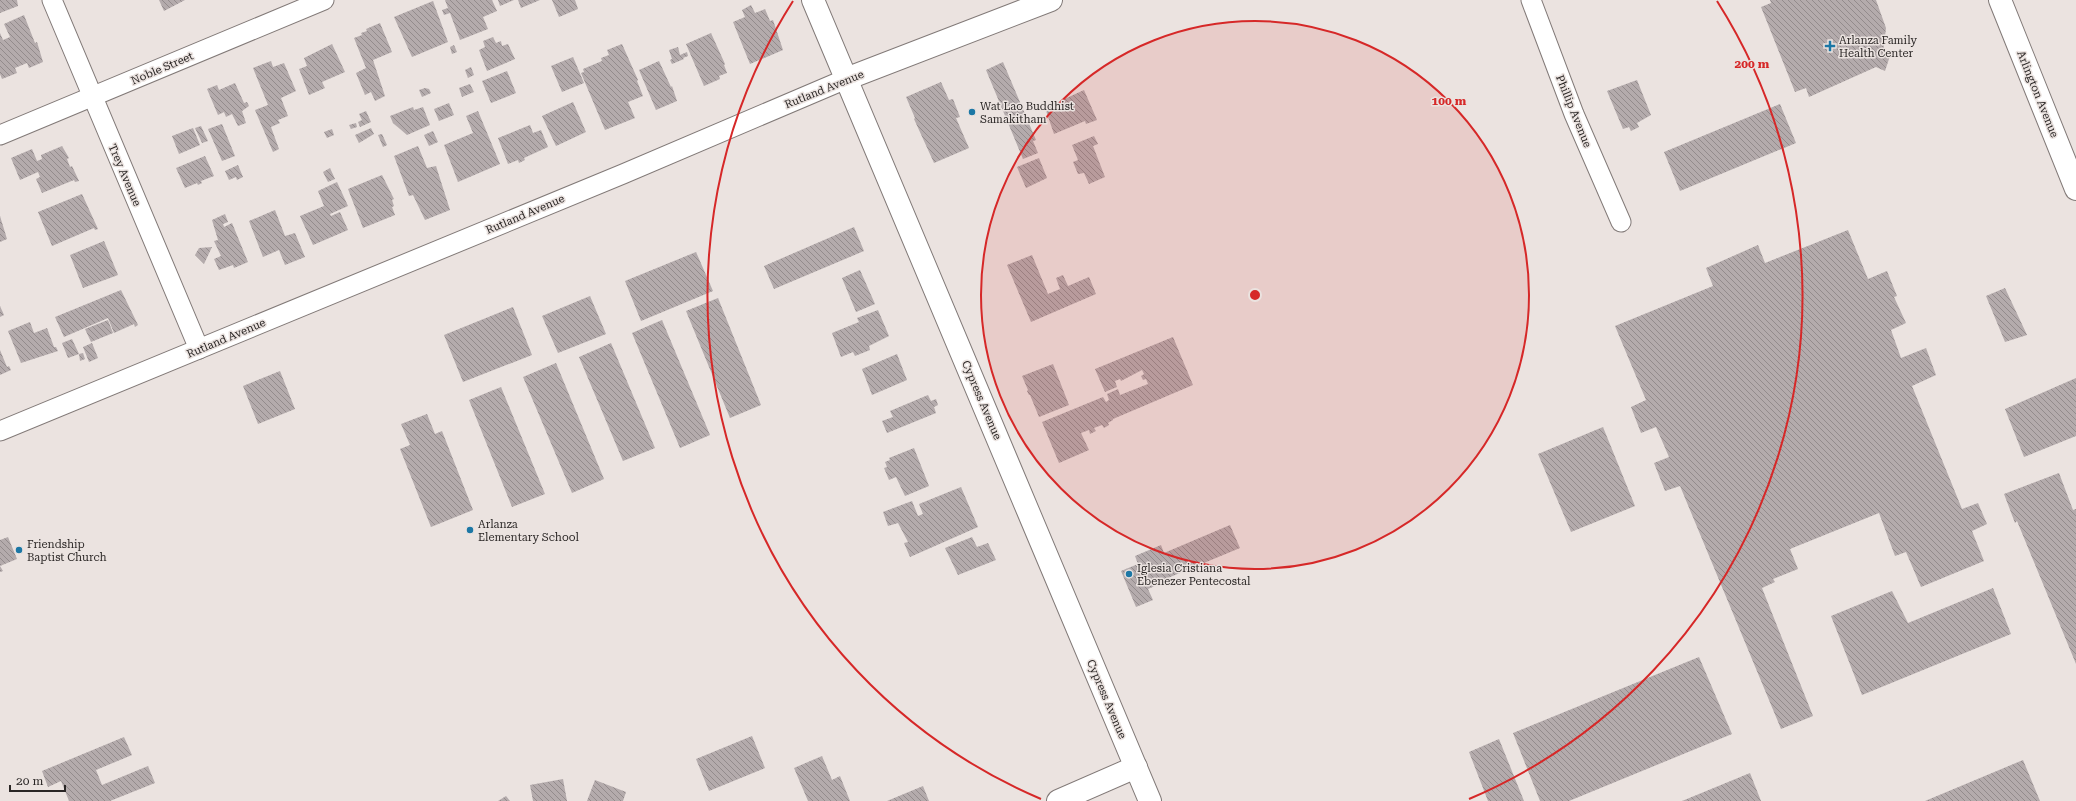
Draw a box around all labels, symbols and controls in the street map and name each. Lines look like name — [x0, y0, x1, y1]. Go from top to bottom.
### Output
place label: Arlanza Family Health Center — [1839, 34, 1918, 60]
marker: Arlanza Family Health Center — [1824, 40, 1836, 52]
street label: Arlington Avenue — [2014, 49, 2061, 140]
street label: Noble Street — [129, 50, 195, 87]
text: 200 m — [1735, 57, 1770, 71]
street label: Rutland Avenue — [783, 68, 866, 111]
street label: Phillip Avenue — [1553, 73, 1594, 149]
text: 100 m — [1432, 94, 1467, 108]
place label: Wat Lao Buddhist Samakitham — [980, 100, 1074, 126]
marker: Wat Lao Buddhist Samakitham — [967, 107, 977, 117]
street label: Trey Avenue — [106, 142, 143, 208]
street label: Rutland Avenue — [484, 192, 566, 237]
centre of rings — [1248, 288, 1262, 302]
street label: Rutland Avenue — [185, 316, 267, 361]
street label: Cypress Avenue — [959, 359, 1004, 442]
place label: Arlanza Elementary School — [478, 518, 579, 544]
marker: Arlanza Elementary School — [465, 525, 475, 535]
place label: Friendship Baptist Church — [27, 538, 107, 564]
marker: Friendship Baptist Church — [14, 545, 24, 555]
place label: Iglesia Cristiana Ebenezer Pentecostal — [1137, 562, 1251, 588]
marker: Iglesia Cristiana Ebenezer Pentecostal — [1124, 569, 1134, 579]
street label: Cypress Avenue — [1084, 658, 1129, 741]
scale bar — [10, 767, 65, 793]
text: 20 m — [16, 774, 43, 788]

